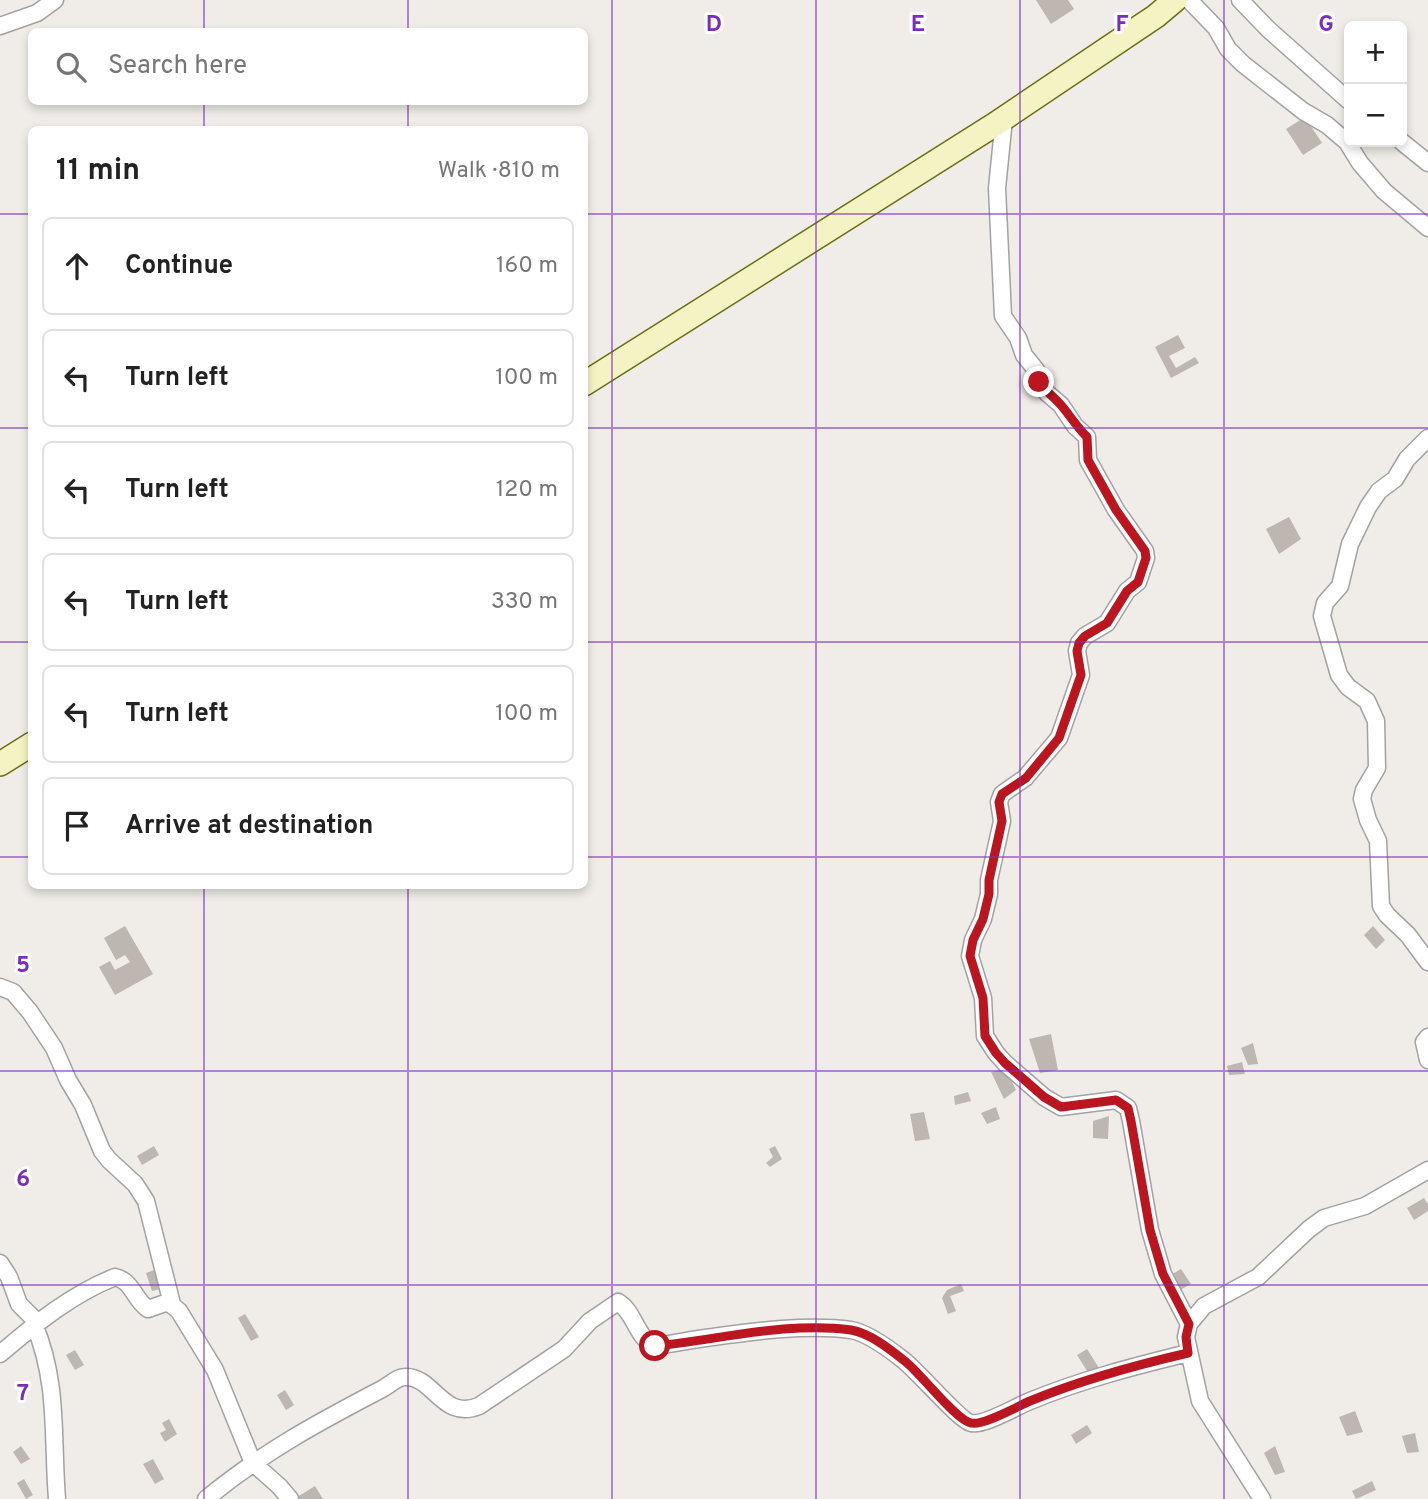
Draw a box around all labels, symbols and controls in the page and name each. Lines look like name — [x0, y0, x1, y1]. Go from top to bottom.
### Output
text: D — [706, 11, 722, 40]
text: E — [911, 11, 925, 40]
text: F — [1115, 11, 1129, 40]
text: G — [1318, 11, 1334, 40]
map controls — [1344, 21, 1407, 147]
button: + — [1344, 21, 1407, 84]
search box — [28, 28, 588, 105]
icon: search — [52, 48, 90, 86]
text: Search here — [108, 50, 247, 83]
button: − — [1344, 84, 1407, 147]
text: 11 min — [56, 153, 140, 190]
text: Walk · 810 m — [438, 157, 560, 186]
icon: ahead — [58, 247, 96, 285]
text: Continue — [125, 250, 233, 283]
text: 160 m — [496, 252, 558, 281]
icon: left — [58, 359, 96, 397]
text: Turn left — [125, 362, 229, 395]
text: 100 m — [495, 364, 558, 393]
route end — [1023, 366, 1054, 397]
icon: left — [58, 471, 96, 509]
text: Turn left — [125, 474, 229, 507]
text: 120 m — [496, 476, 558, 505]
icon: left — [58, 583, 96, 621]
text: Turn left — [125, 586, 229, 619]
text: 330 m — [491, 588, 558, 617]
icon: left — [58, 695, 96, 733]
text: Turn left — [125, 698, 229, 731]
text: 100 m — [495, 700, 558, 729]
icon: arrive — [58, 807, 96, 845]
text: Arrive at destination — [125, 810, 373, 843]
text: 5 — [16, 952, 30, 981]
text: 6 — [16, 1166, 30, 1195]
route start — [639, 1330, 670, 1361]
text: 7 — [17, 1380, 29, 1409]

